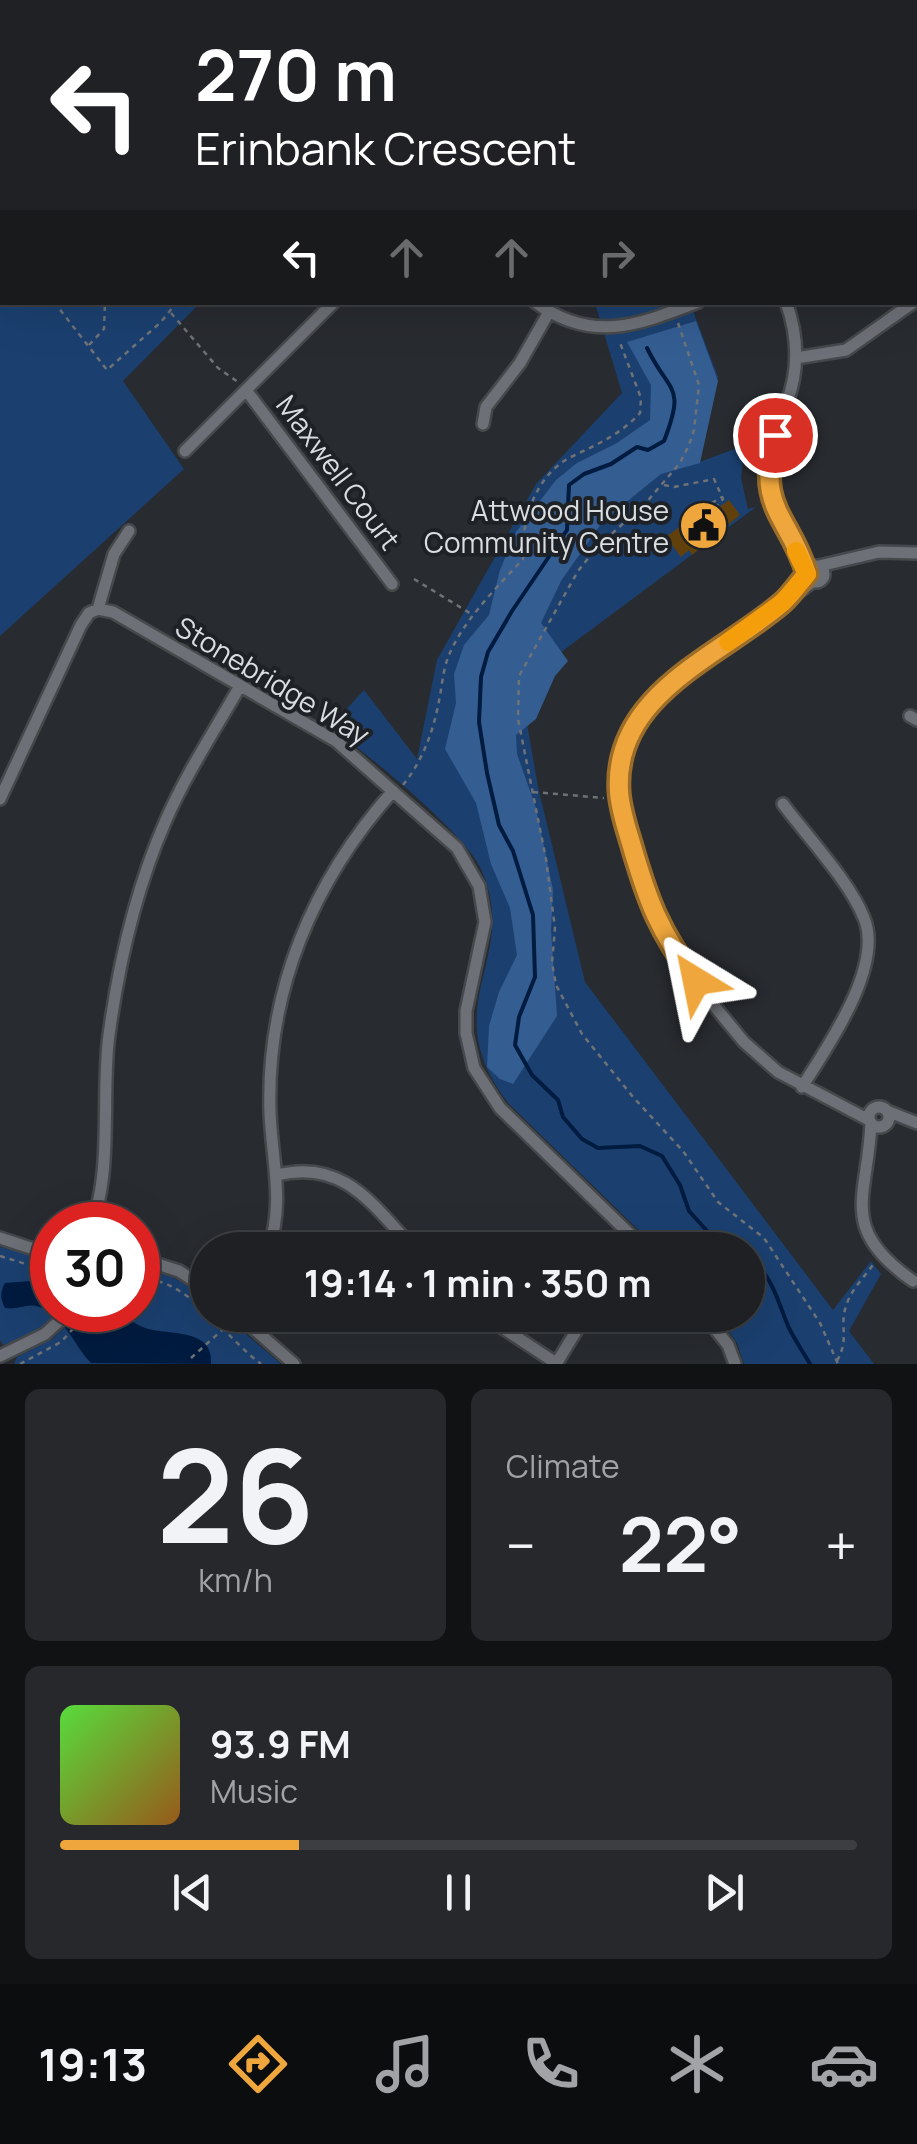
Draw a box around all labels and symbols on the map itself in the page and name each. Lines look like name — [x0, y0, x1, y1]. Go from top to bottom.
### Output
street label: Maxwell Court — [268, 387, 410, 557]
pin — [733, 393, 818, 478]
place label: Attwood House Community Centre — [424, 491, 669, 561]
public building icon: Attwood House Community Centre — [678, 500, 730, 552]
street label: Stonebridge Way — [169, 607, 377, 753]
position arrow — [644, 929, 748, 1033]
speed limit sign: 30 — [30, 1202, 160, 1332]

